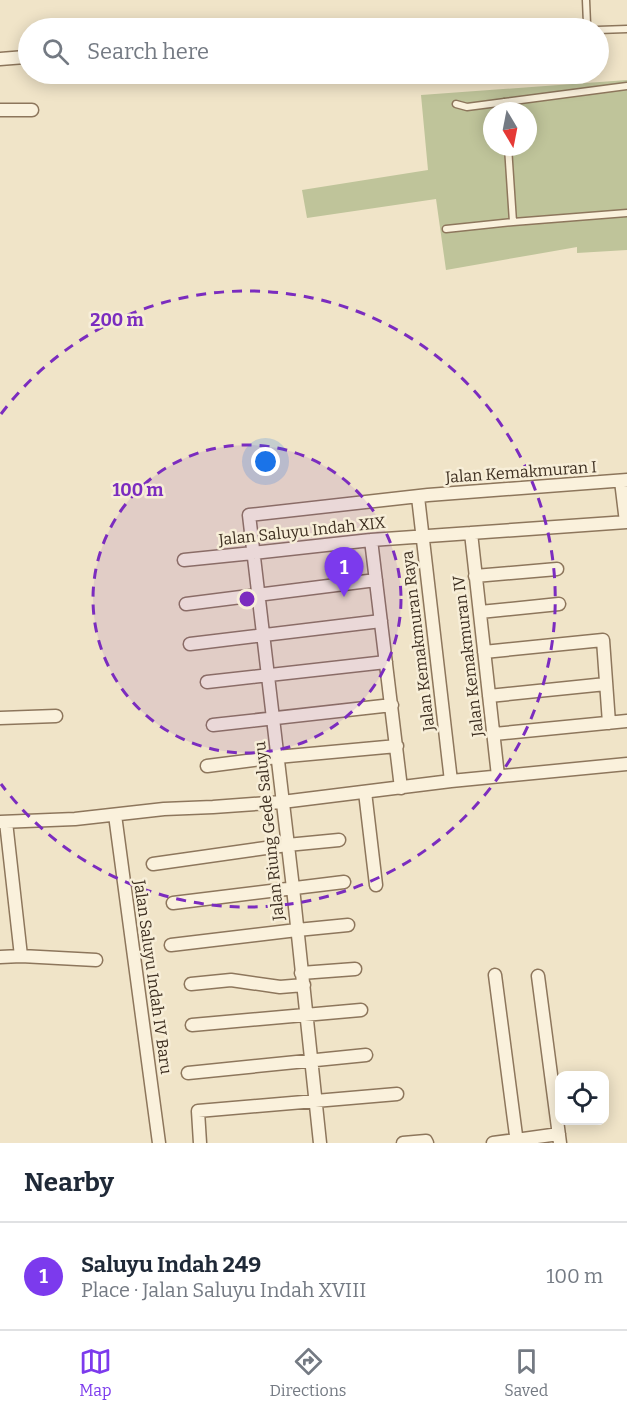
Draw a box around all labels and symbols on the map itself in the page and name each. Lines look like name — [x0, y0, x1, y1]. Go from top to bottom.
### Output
north arrow — [483, 102, 537, 156]
text: 200 m — [90, 309, 144, 331]
your location — [251, 447, 280, 476]
street label: Jalan Kemakmuran I — [444, 457, 597, 487]
text: 100 m — [112, 479, 164, 501]
street label: Jalan Saluyu Indah XIX — [217, 513, 386, 549]
pin: 1 — [324, 548, 364, 597]
street label: Jalan Kemakmuran Raya — [397, 549, 439, 733]
street label: Jalan Kemakmuran IV — [449, 573, 487, 739]
centre of rings — [237, 589, 257, 609]
street label: Jalan Riung Gede Saluyu — [250, 740, 288, 923]
street label: Jalan Saluyu Indah IV Baru — [130, 878, 176, 1075]

